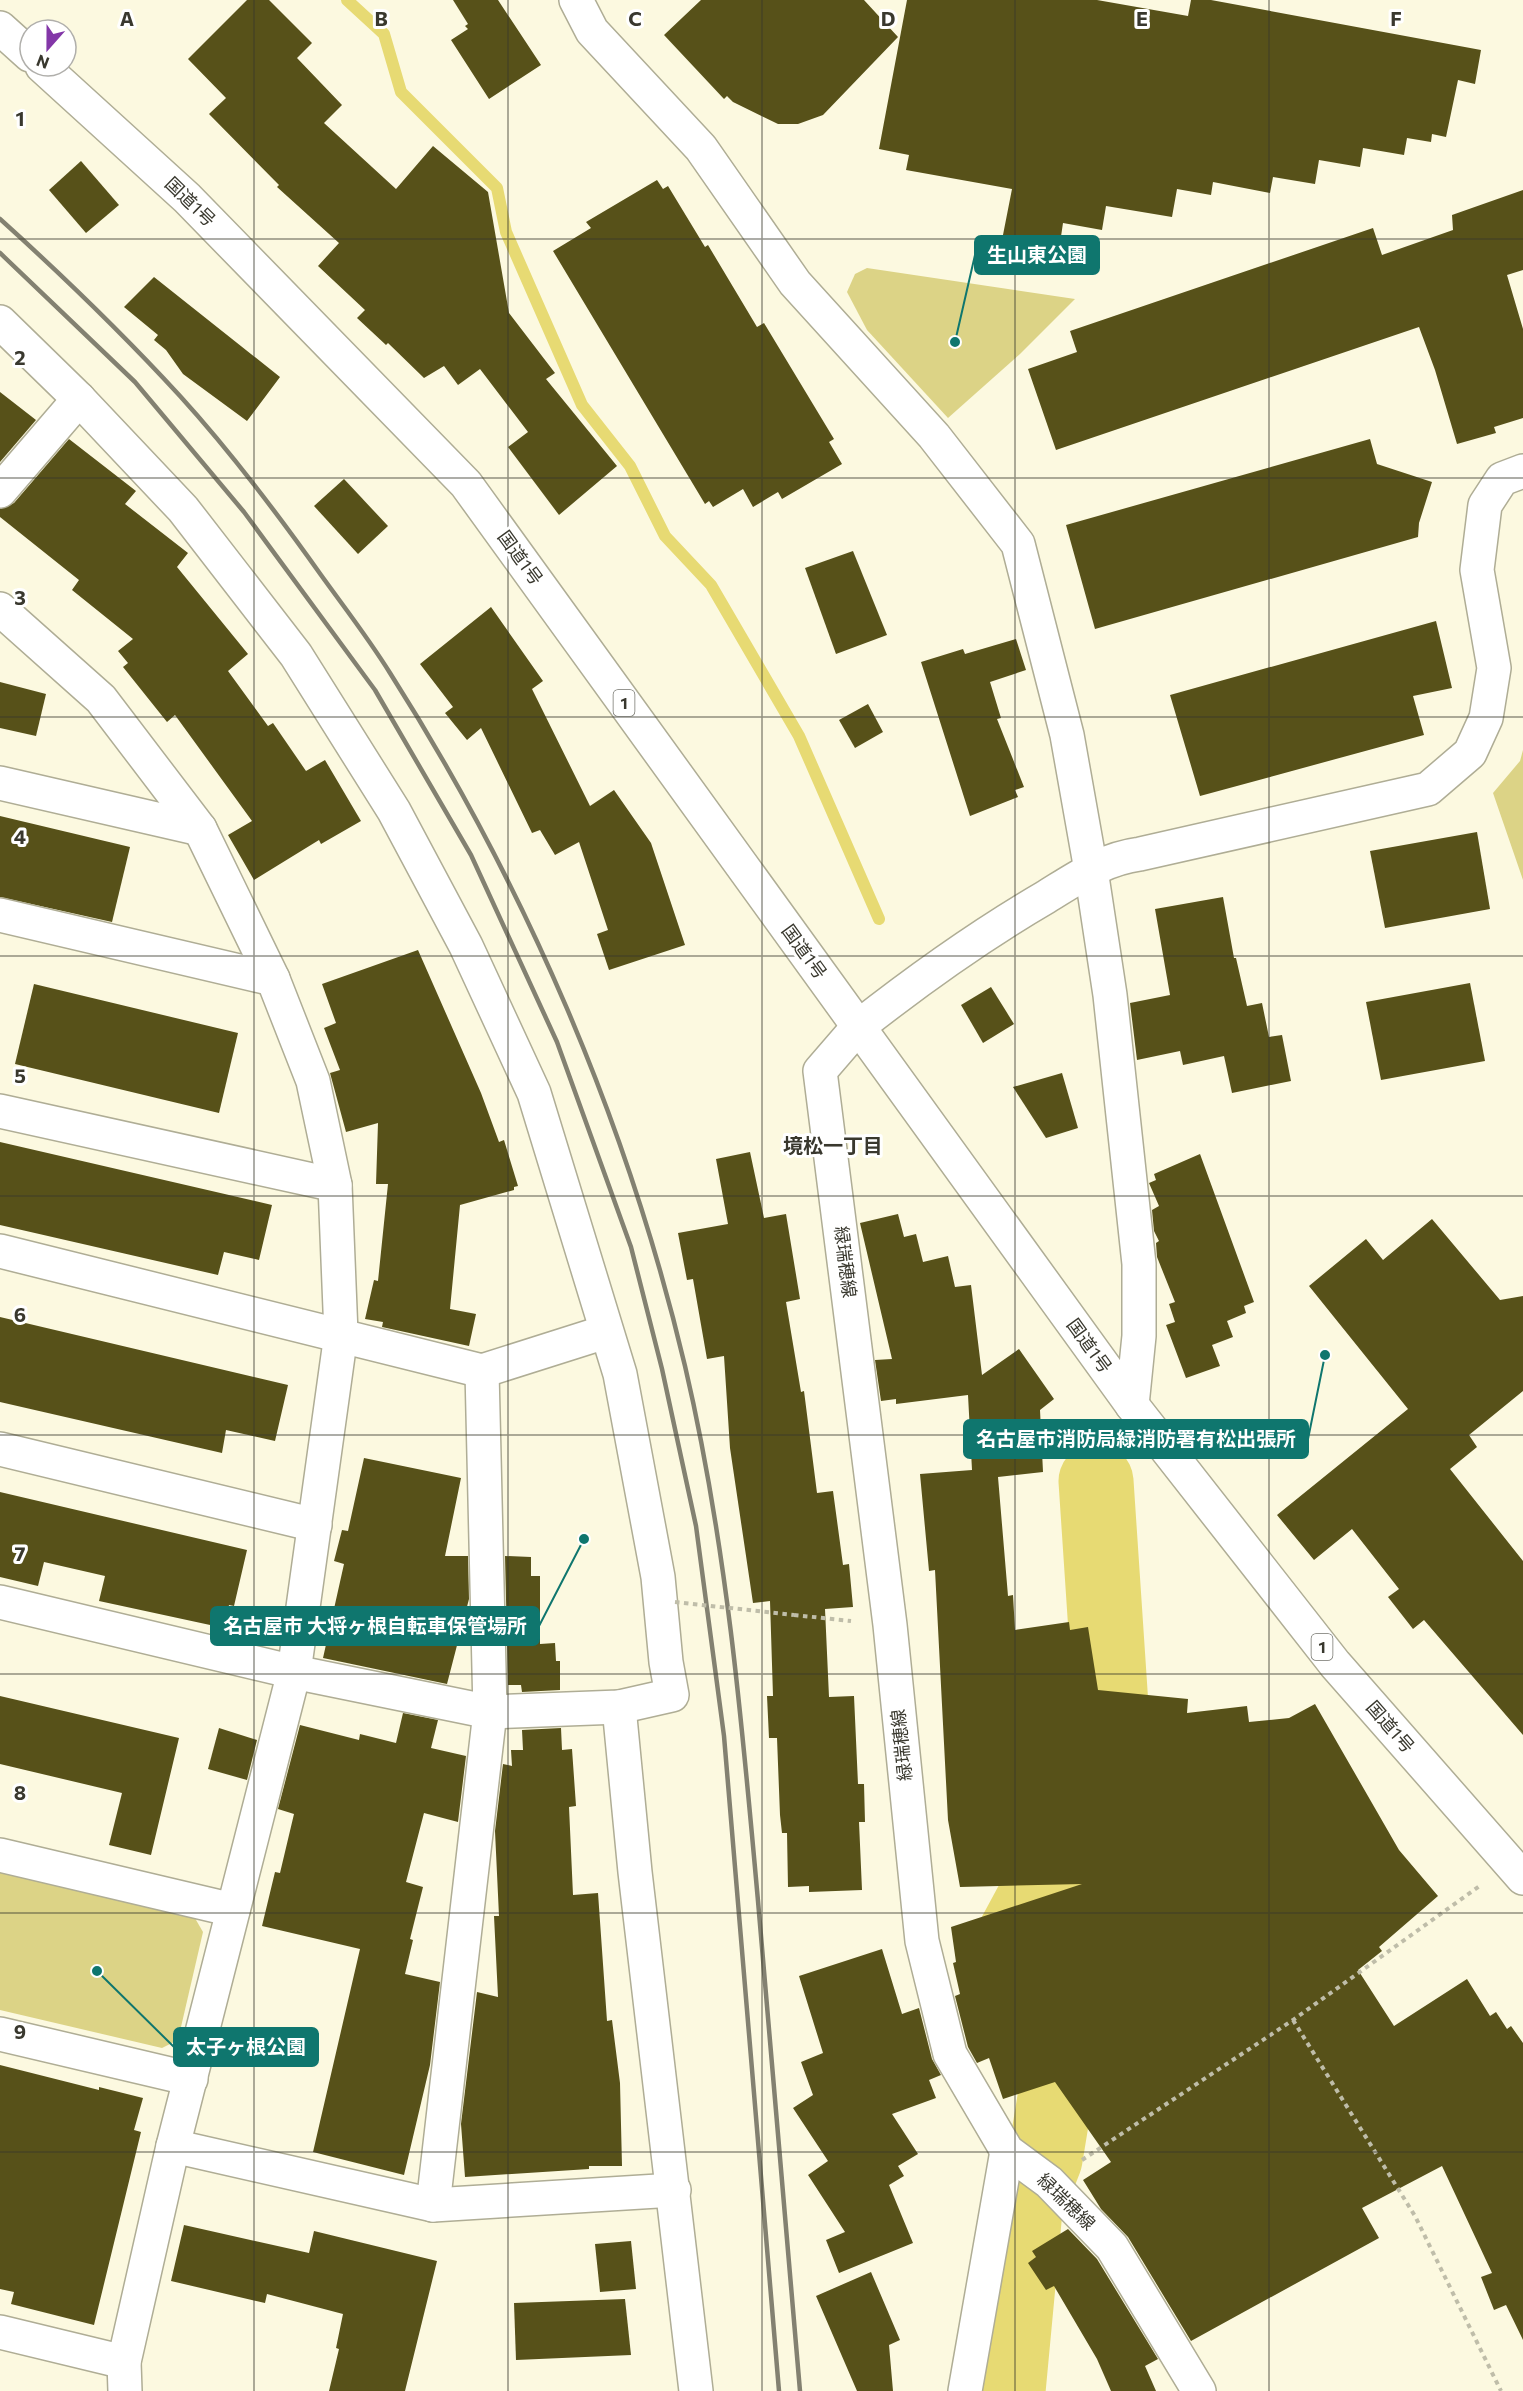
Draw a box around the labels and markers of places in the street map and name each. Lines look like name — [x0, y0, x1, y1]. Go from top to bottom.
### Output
callout: 生山東公園 — [975, 236, 1099, 274]
callout: 名古屋市消防局緑消防署有松出張所 — [964, 1420, 1308, 1458]
callout: 名古屋市 大将ヶ根自転車保管場所 — [211, 1607, 539, 1645]
callout: 太子ヶ根公園 — [174, 2028, 318, 2066]

